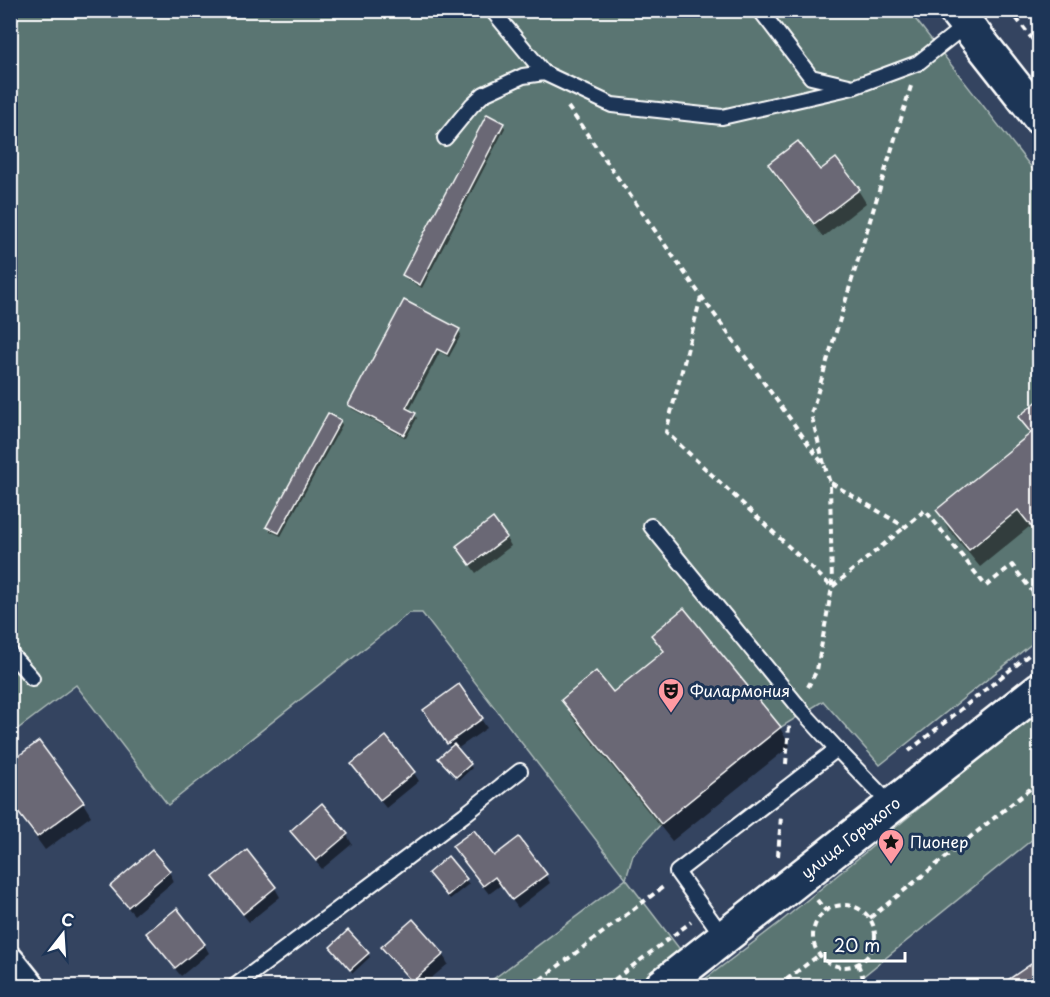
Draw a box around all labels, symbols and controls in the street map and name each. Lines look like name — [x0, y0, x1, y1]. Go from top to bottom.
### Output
theatre icon: Филармония — [656, 676, 686, 714]
place label: Филармония — [690, 678, 790, 702]
street label: улица Горького — [795, 790, 905, 884]
place icon: Пионер — [876, 827, 906, 865]
place label: Пионер — [910, 829, 968, 853]
north arrow — [33, 904, 93, 964]
text: С — [58, 905, 77, 932]
scale bar — [825, 925, 904, 963]
text: 20 m — [834, 931, 880, 958]

